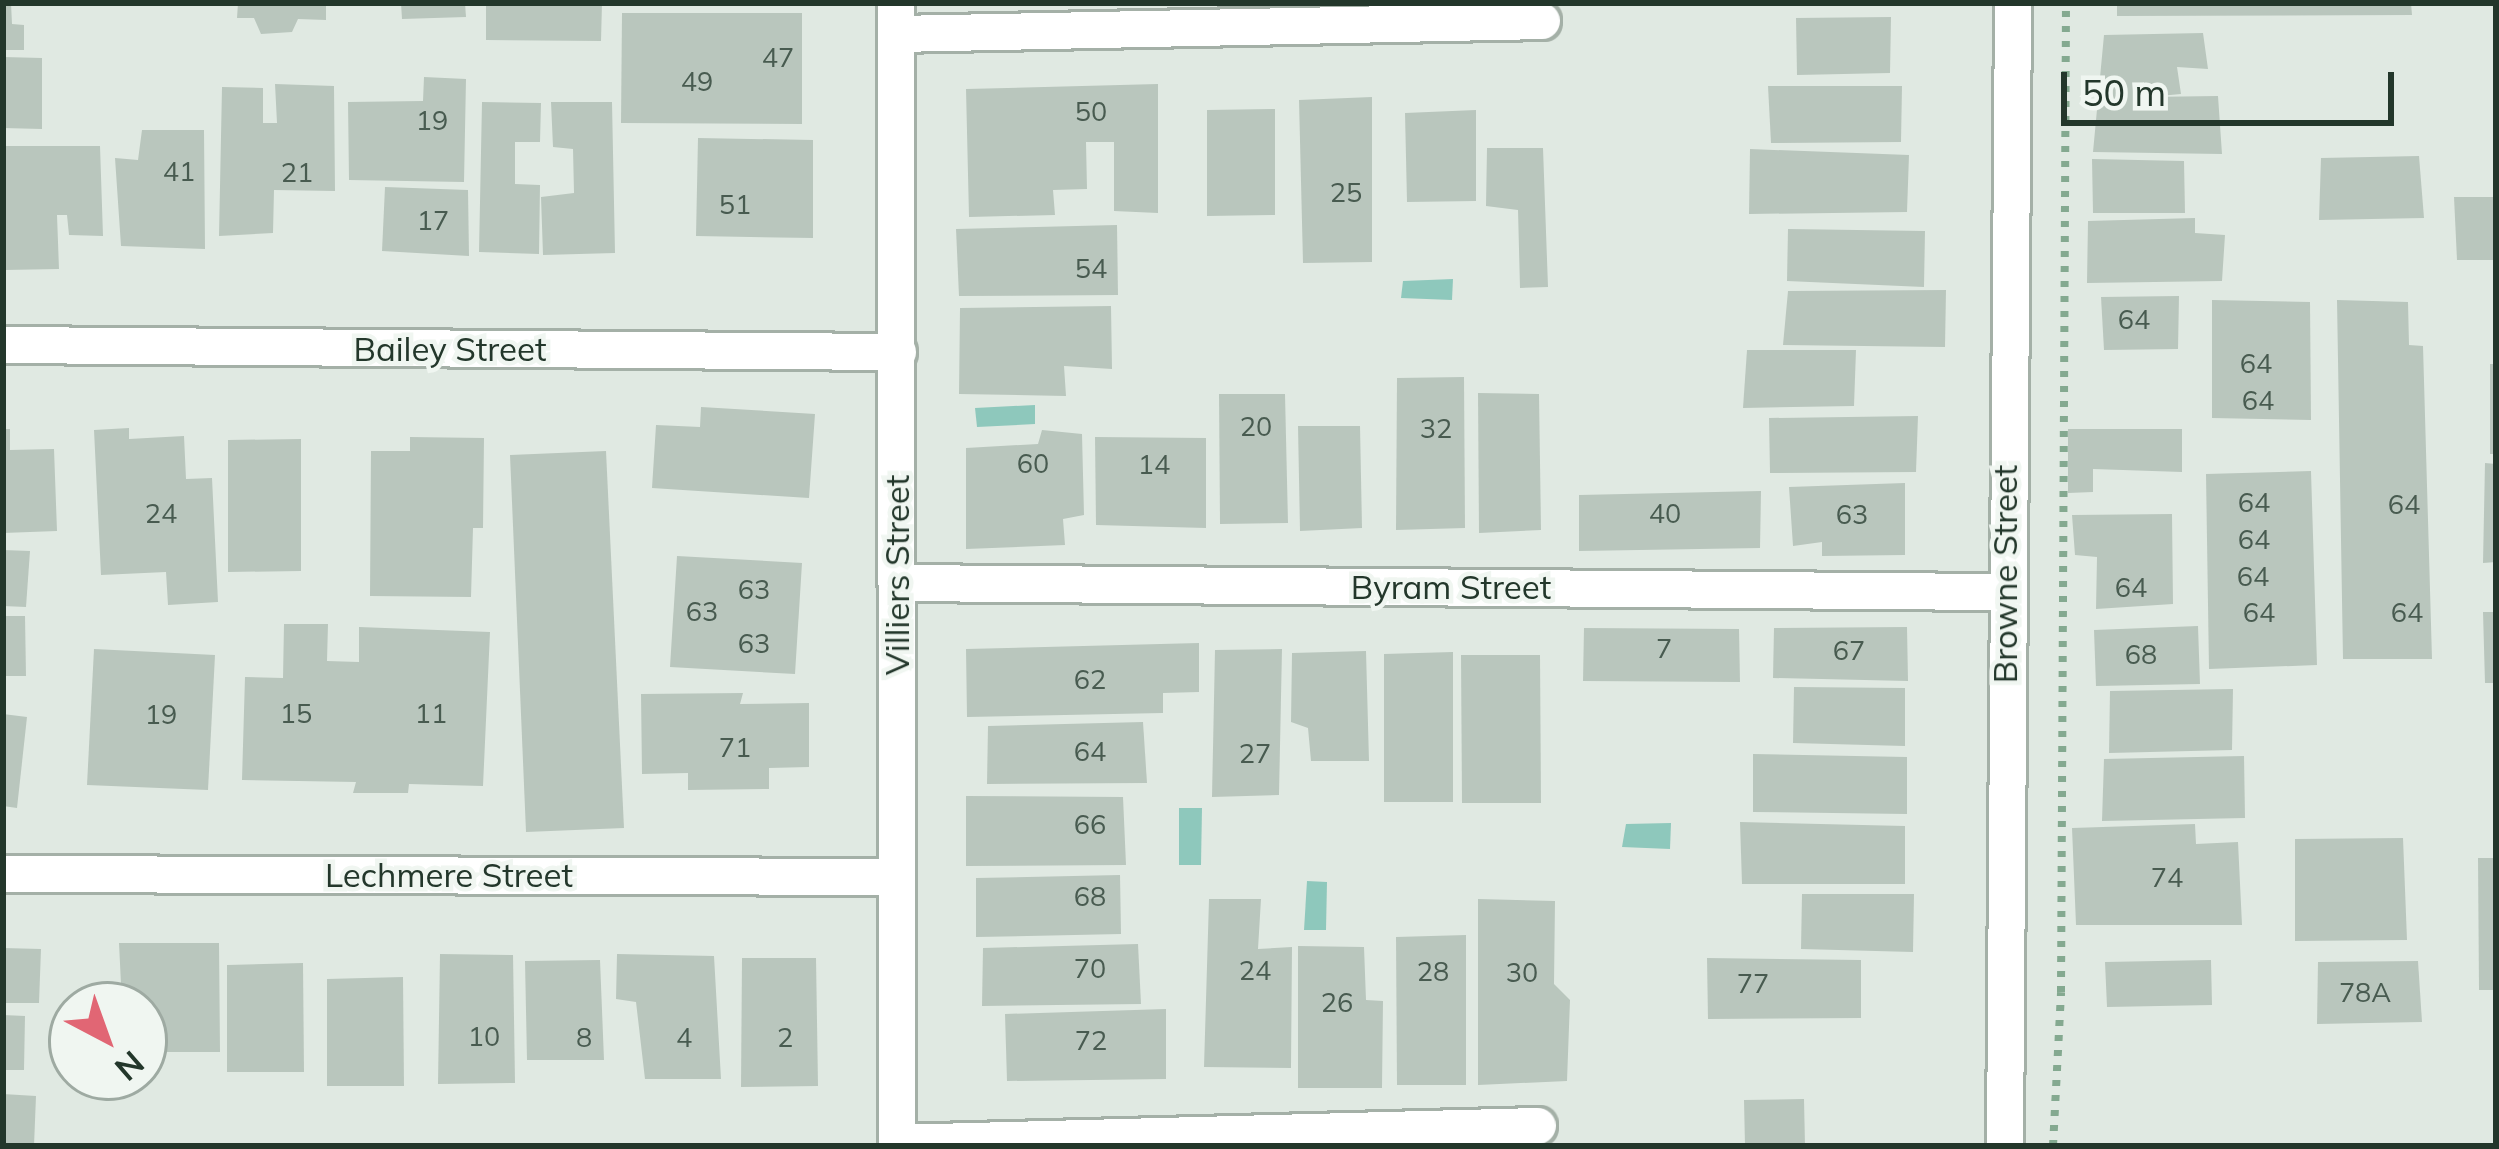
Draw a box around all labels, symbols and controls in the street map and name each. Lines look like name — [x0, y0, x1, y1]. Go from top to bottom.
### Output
house number: 47 — [762, 42, 794, 74]
scale bar — [2067, 48, 2400, 122]
house number: 49 — [681, 66, 713, 98]
text: 50 m — [2082, 70, 2166, 115]
house number: 50 — [1075, 96, 1107, 128]
house number: 19 — [416, 105, 448, 137]
house number: 41 — [163, 156, 195, 188]
house number: 21 — [281, 157, 313, 189]
house number: 25 — [1330, 177, 1362, 209]
house number: 51 — [719, 189, 751, 221]
house number: 17 — [417, 205, 449, 237]
house number: 54 — [1075, 253, 1107, 285]
house number: 64 — [2118, 304, 2150, 336]
street label: Bailey Street — [353, 329, 547, 369]
house number: 64 — [2240, 348, 2272, 380]
house number: 64 — [2242, 385, 2274, 417]
house number: 20 — [1240, 411, 1272, 443]
house number: 32 — [1420, 413, 1452, 445]
house number: 60 — [1017, 448, 1049, 480]
house number: 14 — [1138, 449, 1170, 481]
street label: Browne Street — [1985, 465, 2025, 683]
street label: Villiers Street — [877, 475, 917, 675]
house number: 64 — [2238, 487, 2270, 519]
house number: 64 — [2388, 489, 2420, 521]
house number: 24 — [145, 498, 177, 530]
house number: 40 — [1649, 498, 1681, 530]
house number: 63 — [1836, 499, 1868, 531]
house number: 64 — [2238, 524, 2270, 556]
house number: 64 — [2237, 561, 2269, 593]
street label: Byram Street — [1351, 567, 1551, 607]
house number: 64 — [2115, 572, 2147, 604]
house number: 63 — [738, 574, 770, 606]
house number: 63 — [686, 596, 718, 628]
house number: 64 — [2243, 597, 2275, 629]
house number: 64 — [2391, 597, 2423, 629]
house number: 63 — [738, 628, 770, 660]
house number: 7 — [1656, 633, 1672, 665]
house number: 67 — [1833, 635, 1865, 667]
house number: 68 — [2125, 639, 2157, 671]
house number: 62 — [1074, 664, 1106, 696]
house number: 15 — [280, 698, 312, 730]
house number: 11 — [415, 698, 447, 730]
house number: 19 — [145, 699, 177, 731]
house number: 71 — [719, 732, 751, 764]
house number: 64 — [1074, 736, 1106, 768]
house number: 27 — [1239, 738, 1271, 770]
house number: 66 — [1074, 809, 1106, 841]
street label: Lechmere Street — [325, 855, 573, 895]
house number: 74 — [2151, 862, 2183, 894]
house number: 68 — [1074, 881, 1106, 913]
house number: 70 — [1074, 953, 1106, 985]
house number: 24 — [1239, 955, 1271, 987]
house number: 28 — [1417, 956, 1449, 988]
house number: 30 — [1506, 957, 1538, 989]
house number: 77 — [1737, 968, 1769, 1000]
house number: 78A — [2339, 977, 2391, 1009]
north arrow — [48, 981, 168, 1101]
house number: 26 — [1321, 987, 1353, 1019]
house number: 10 — [468, 1021, 500, 1053]
house number: 8 — [576, 1022, 592, 1054]
house number: 4 — [676, 1022, 692, 1054]
house number: 2 — [777, 1022, 793, 1054]
house number: 72 — [1075, 1025, 1107, 1057]
text: N — [107, 1043, 153, 1090]

